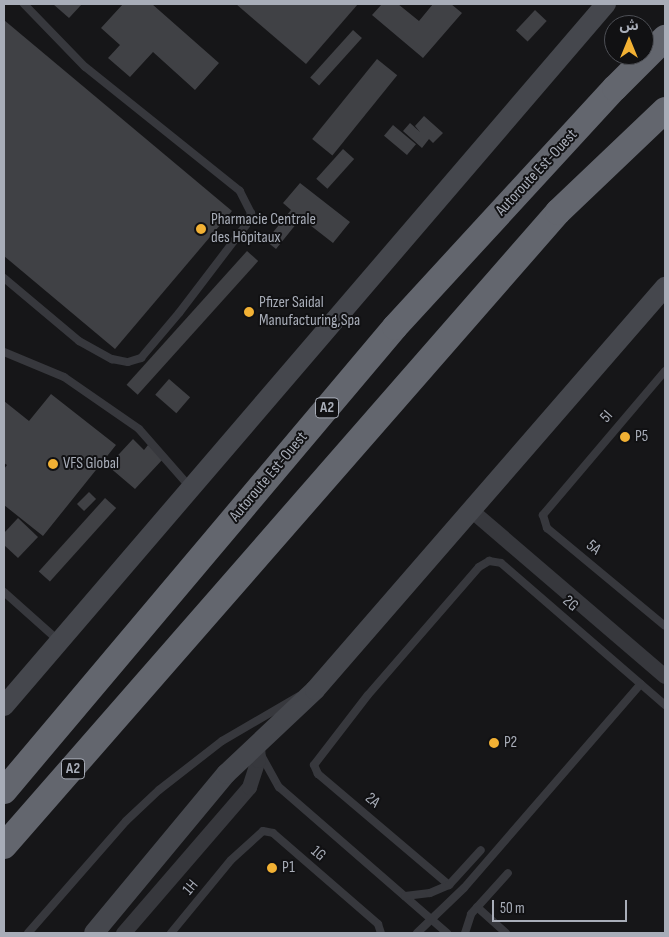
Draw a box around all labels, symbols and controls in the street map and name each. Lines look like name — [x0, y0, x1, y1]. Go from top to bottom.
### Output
north arrow — [604, 15, 654, 65]
text: ش — [619, 17, 639, 34]
street label: Autoroute Est-Ouest — [492, 126, 582, 220]
place label: Pharmacie Centrale des Hôpitaux — [211, 210, 316, 248]
marker: Pharmacie Centrale des Hôpitaux — [195, 223, 207, 235]
place label: Pfizer Saidal Manufacturing,Spa — [259, 293, 360, 331]
marker: Pfizer Saidal Manufacturing,Spa — [243, 306, 255, 318]
road number: A2 — [314, 396, 340, 420]
street label: 5I — [597, 407, 617, 427]
place label: P5 — [635, 427, 648, 447]
street label: Autoroute Est-Ouest — [226, 428, 312, 526]
marker: P5 — [619, 431, 631, 443]
place label: VFS Global — [63, 454, 119, 474]
marker: VFS Global — [47, 458, 59, 470]
street label: 5A — [582, 536, 604, 560]
street label: 2G — [558, 592, 582, 616]
place label: P2 — [504, 733, 517, 753]
marker: P2 — [488, 737, 500, 749]
road number: A2 — [60, 756, 86, 782]
street label: 2A — [361, 789, 383, 813]
street label: 1G — [307, 842, 329, 866]
place label: P1 — [282, 858, 295, 878]
marker: P1 — [266, 862, 278, 874]
street label: 1H — [179, 877, 203, 899]
scale bar — [494, 890, 629, 922]
text: 50 m — [500, 899, 525, 918]

